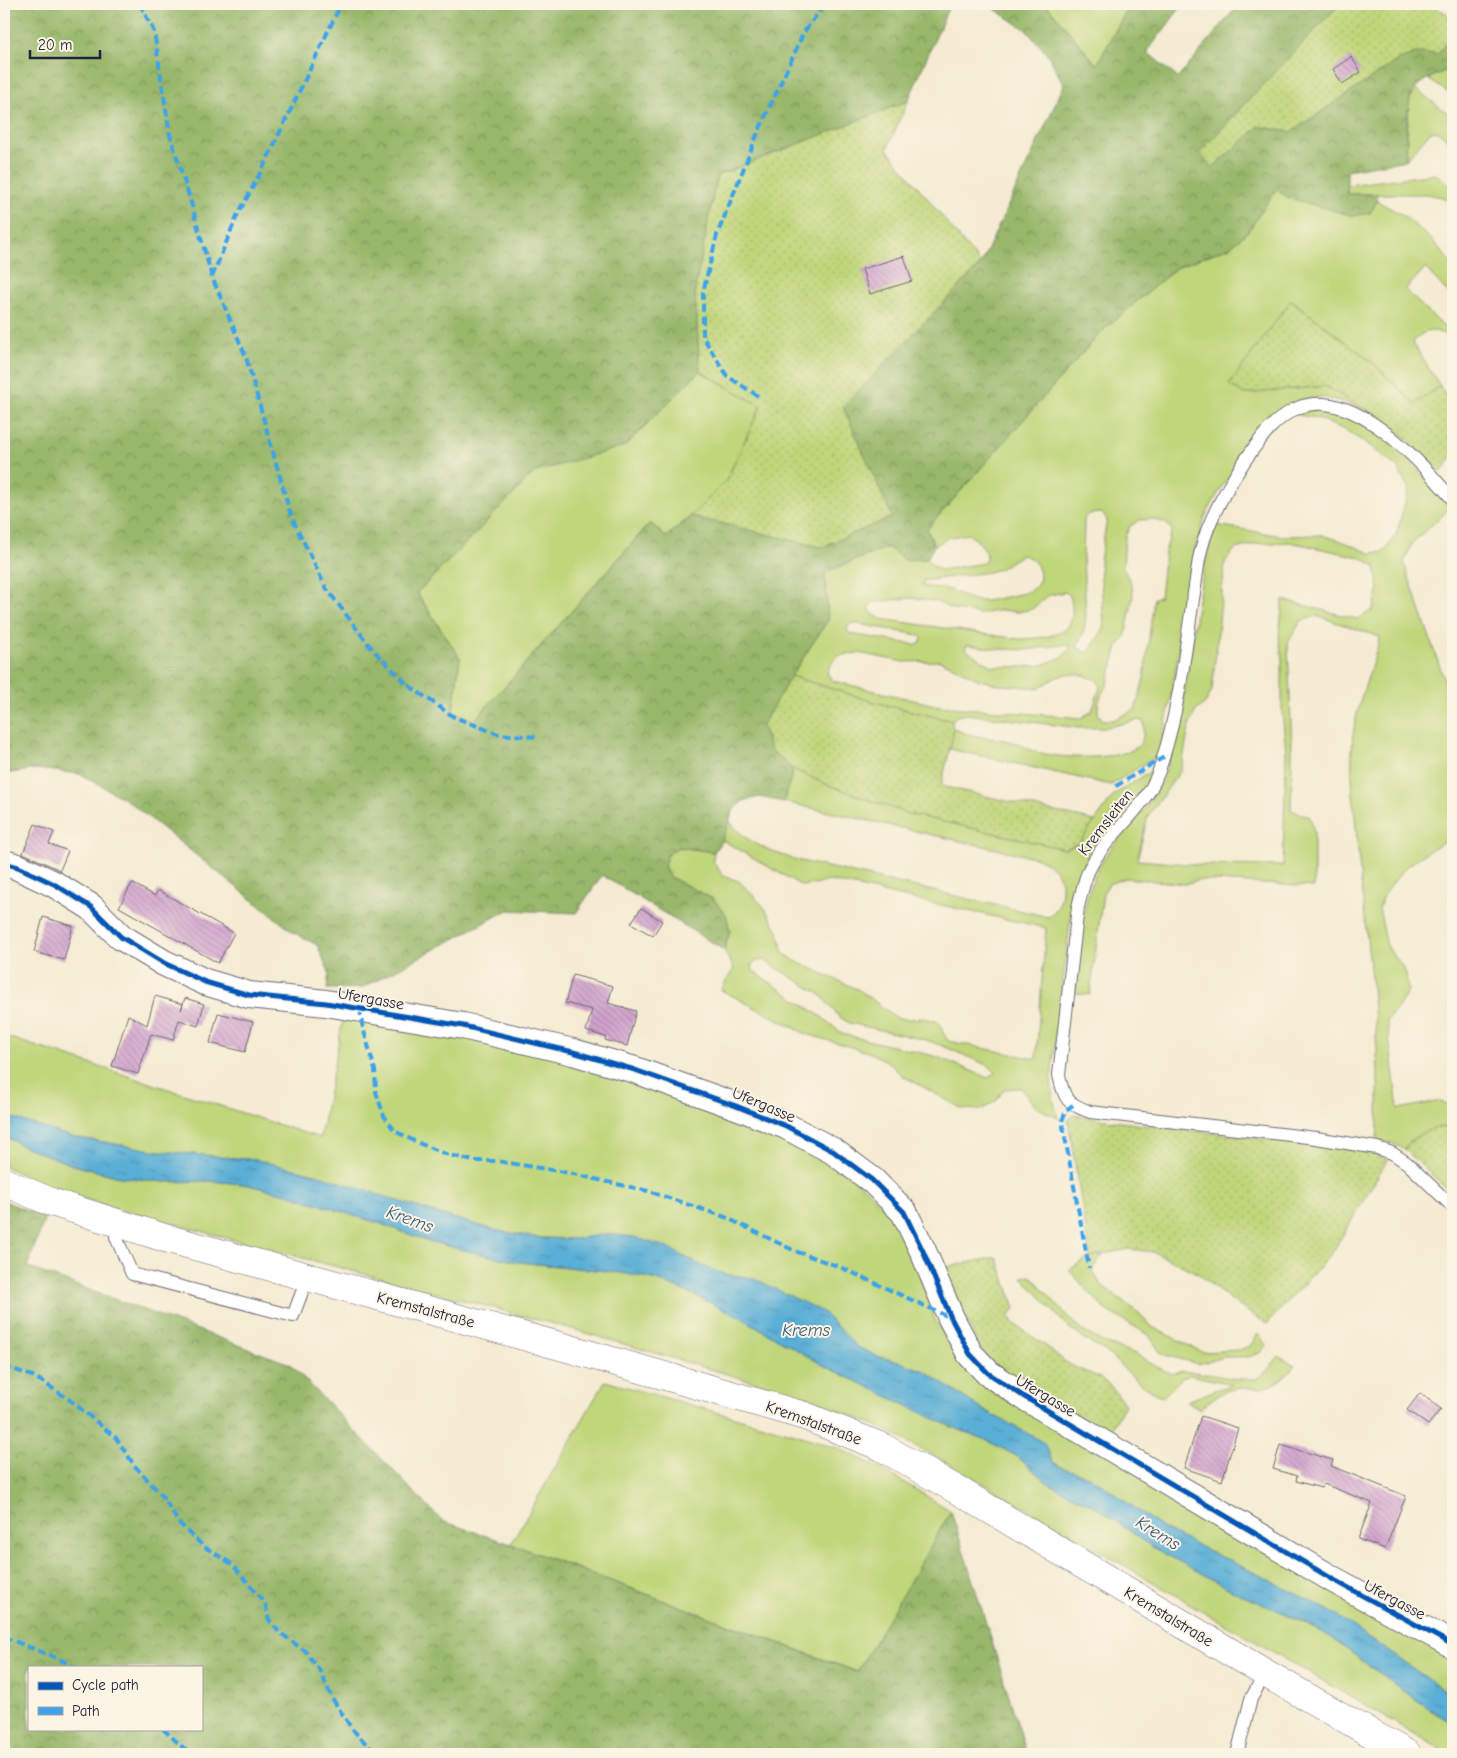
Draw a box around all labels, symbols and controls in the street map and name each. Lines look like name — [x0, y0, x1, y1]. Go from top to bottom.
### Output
scale bar — [30, 28, 100, 60]
text: 20 m — [38, 36, 72, 54]
street label: Kremsleiten — [1074, 786, 1137, 859]
street label: Ufergasse — [336, 984, 405, 1014]
street label: Ufergasse — [729, 1084, 798, 1126]
water label: Krems — [384, 1201, 437, 1238]
street label: Kremstalstraße — [375, 1288, 477, 1332]
water label: Krems — [782, 1320, 831, 1341]
street label: Ufergasse — [1012, 1371, 1079, 1421]
street label: Kremstalstraße — [763, 1397, 864, 1449]
water label: Krems — [1132, 1512, 1184, 1555]
street label: Ufergasse — [1361, 1576, 1428, 1624]
street label: Kremstalstraße — [1121, 1583, 1216, 1651]
legend — [28, 1666, 202, 1730]
text: Cycle path — [72, 1676, 139, 1694]
text: Path — [72, 1702, 100, 1720]

